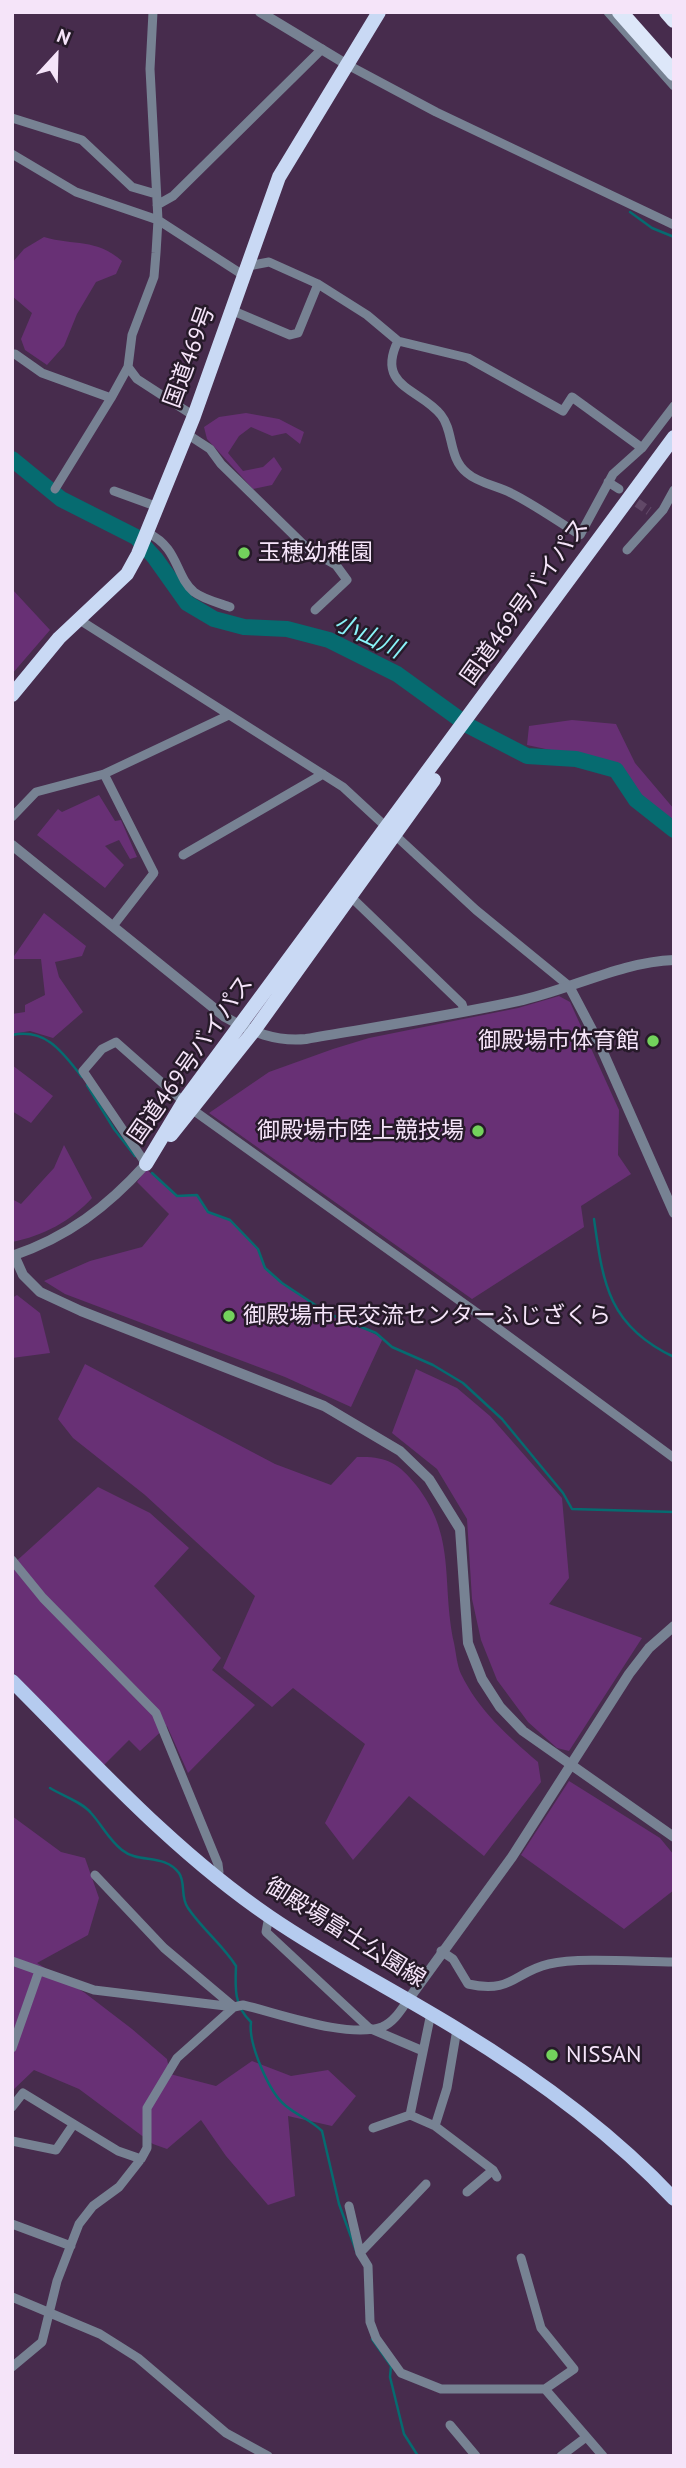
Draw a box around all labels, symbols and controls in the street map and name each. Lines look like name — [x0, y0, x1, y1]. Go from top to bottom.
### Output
north arrow — [21, 21, 91, 91]
text: N — [54, 23, 74, 50]
street label: 国道469号 — [159, 302, 221, 412]
street label: 国道469号バイパス — [455, 514, 595, 690]
place label: 玉穂幼稚園 — [258, 539, 373, 567]
marker: 玉穂幼稚園 — [236, 545, 252, 561]
water label: 小山川 — [329, 609, 407, 665]
street label: 国道469号バイパス — [123, 971, 259, 1149]
place label: 御殿場市体育館 — [478, 1027, 639, 1055]
marker: 御殿場市体育館 — [645, 1033, 661, 1049]
place label: 御殿場市陸上競技場 — [257, 1117, 464, 1145]
marker: 御殿場市陸上競技場 — [470, 1123, 486, 1139]
place label: 御殿場市民交流センターふじざくら — [243, 1302, 611, 1330]
marker: 御殿場市民交流センターふじざくら — [221, 1308, 237, 1324]
street label: 御殿場富士公園線 — [260, 1873, 430, 1993]
place label: NISSAN — [566, 2041, 642, 2069]
marker: NISSAN — [544, 2047, 560, 2063]

